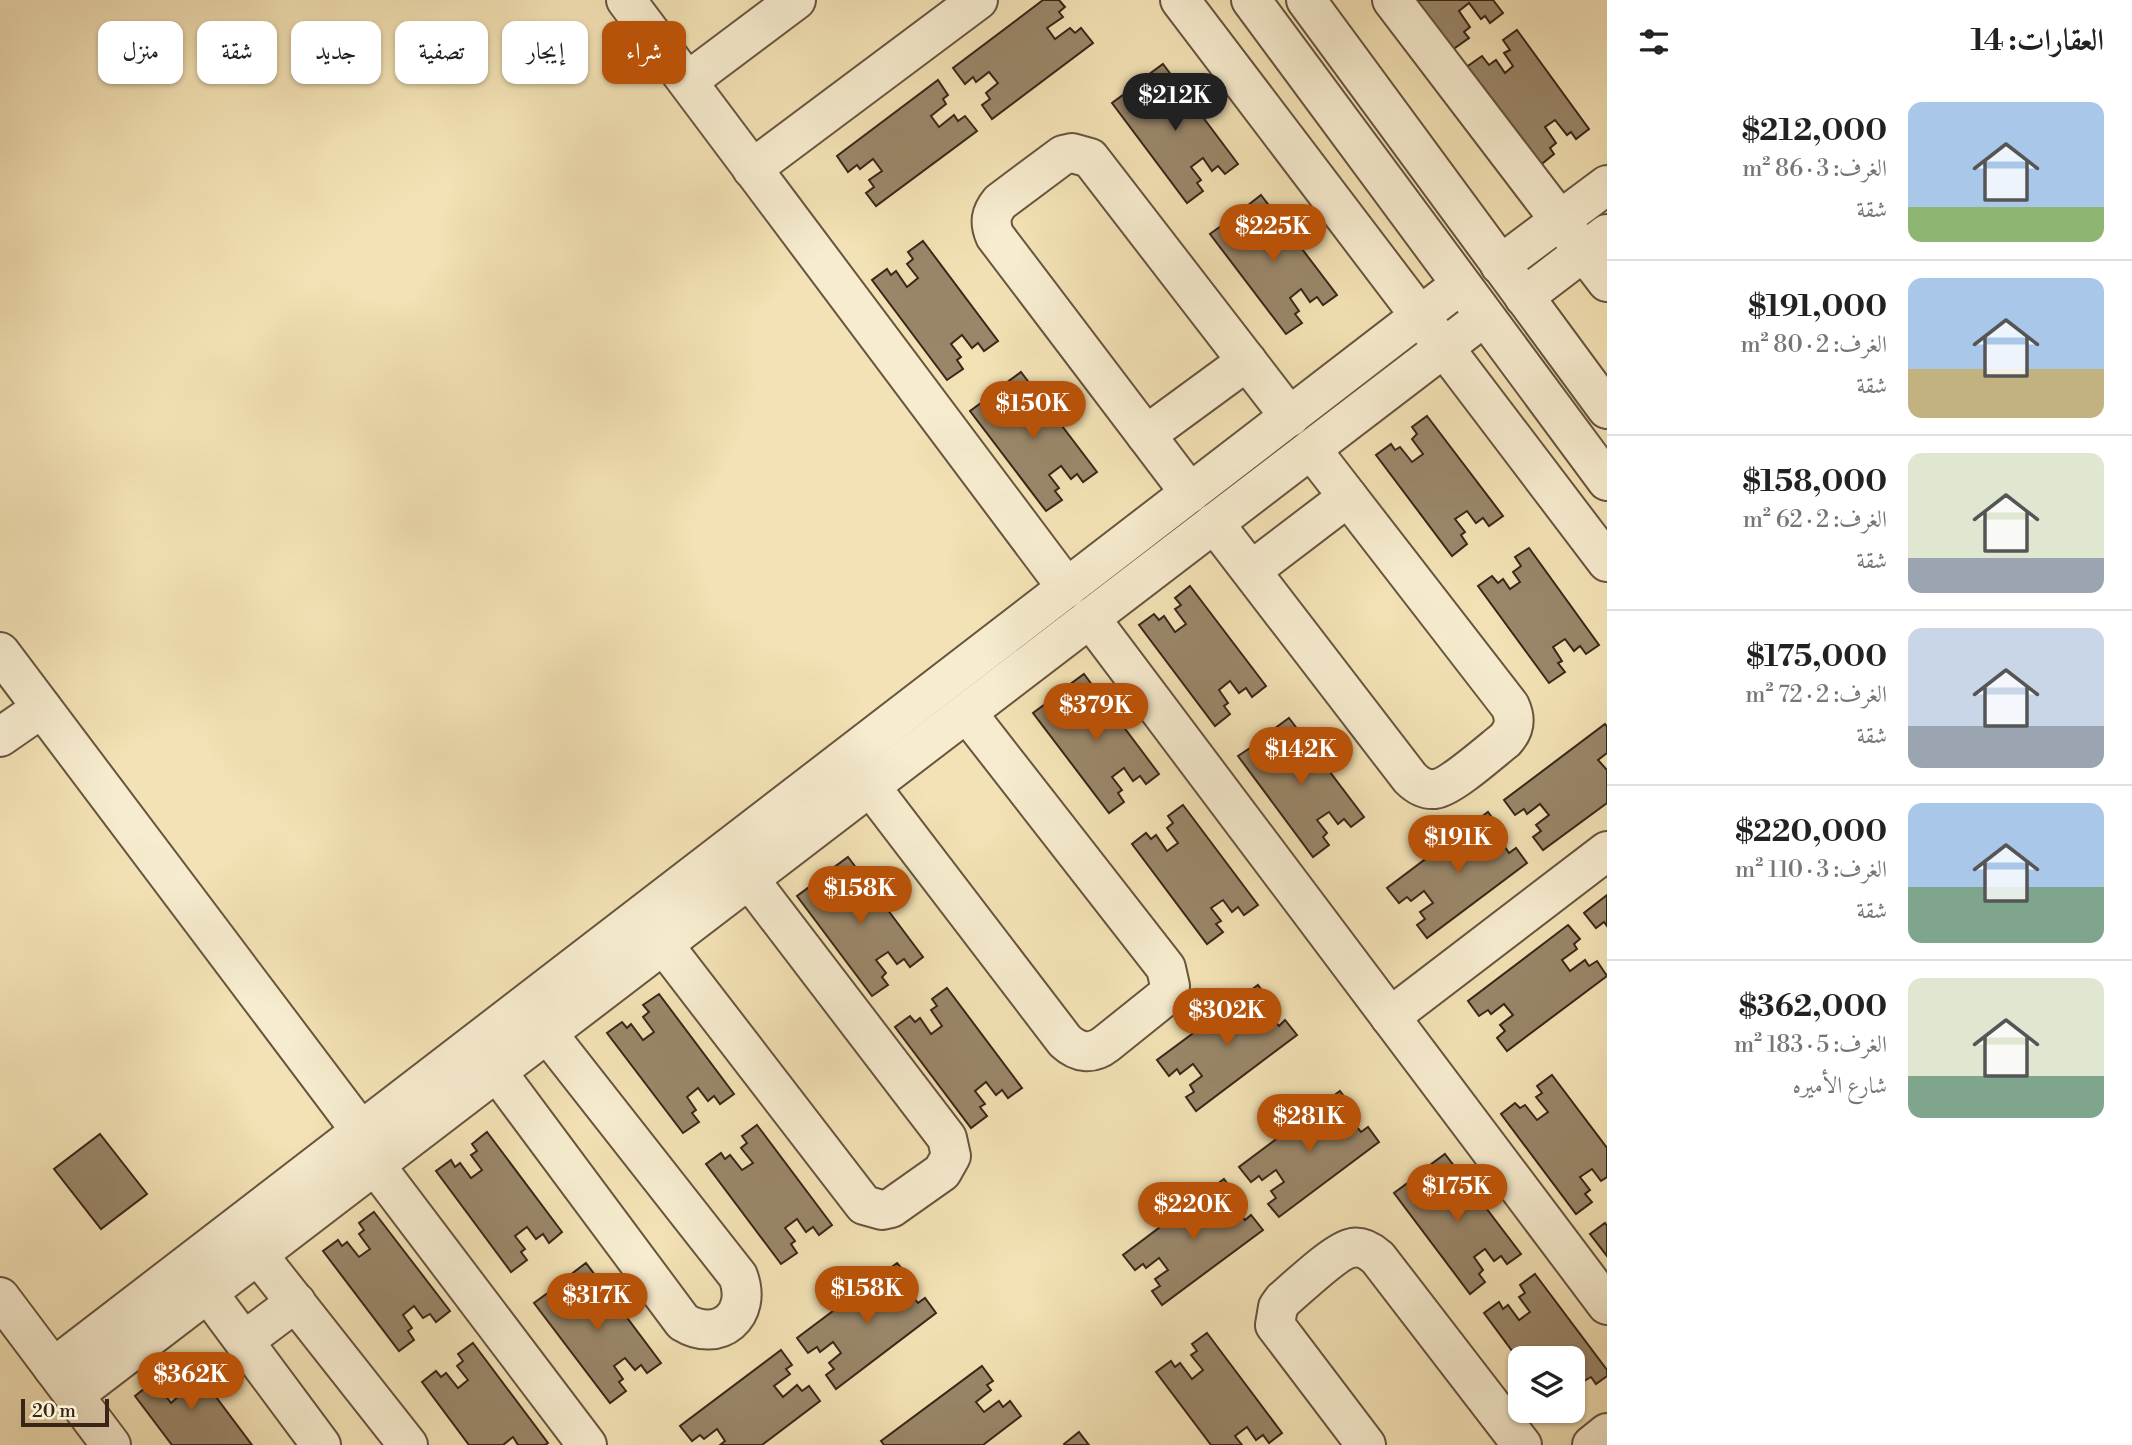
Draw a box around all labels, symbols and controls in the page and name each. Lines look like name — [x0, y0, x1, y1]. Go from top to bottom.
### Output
chip: منزل — [98, 21, 183, 84]
chip: شقة — [197, 21, 277, 84]
chip: جديد — [291, 21, 381, 84]
chip: تصفية — [395, 21, 488, 84]
chip: إيجار — [502, 21, 588, 84]
chip: شراء — [602, 21, 686, 84]
text: العقارات: 14 — [1971, 22, 2104, 60]
icon: filters — [1635, 23, 1673, 61]
pin: $212K — [1126, 74, 1224, 133]
text: $212K — [1139, 82, 1211, 110]
text: $212,000 — [1742, 112, 1887, 150]
icon: home — [1964, 130, 2048, 214]
text: الغرف: 3 · 86 m² — [1742, 155, 1887, 183]
text: شقة — [1857, 196, 1887, 224]
pin: $225K — [1224, 204, 1322, 264]
text: $225K — [1235, 213, 1311, 241]
text: $191,000 — [1748, 288, 1887, 326]
icon: home — [1964, 306, 2048, 390]
text: الغرف: 2 · 80 m² — [1740, 331, 1887, 359]
text: شقة — [1857, 372, 1887, 400]
pin: $150K — [984, 382, 1082, 441]
text: $150K — [996, 390, 1070, 418]
text: $158,000 — [1742, 463, 1887, 501]
icon: home — [1964, 481, 2048, 565]
text: الغرف: 2 · 62 m² — [1743, 506, 1887, 534]
text: شقة — [1857, 547, 1887, 575]
text: $175,000 — [1746, 638, 1887, 676]
icon: home — [1964, 656, 2048, 740]
text: الغرف: 2 · 72 m² — [1745, 681, 1887, 709]
pin: $379K — [1047, 684, 1145, 743]
text: $379K — [1059, 692, 1133, 720]
text: شقة — [1857, 722, 1887, 750]
pin: $142K — [1252, 728, 1350, 787]
text: $142K — [1265, 736, 1337, 764]
text: $220,000 — [1735, 813, 1887, 851]
pin: $191K — [1409, 816, 1507, 875]
text: $191K — [1424, 824, 1492, 852]
icon: home — [1964, 831, 2048, 915]
text: الغرف: 3 · 110 m² — [1735, 856, 1887, 884]
pin: $158K — [811, 866, 909, 926]
text: $158K — [824, 875, 896, 903]
text: شقة — [1857, 897, 1887, 925]
pin: $302K — [1178, 988, 1276, 1048]
text: $362,000 — [1739, 988, 1887, 1026]
text: $302K — [1189, 997, 1265, 1025]
icon: home — [1964, 1006, 2048, 1090]
text: الغرف: 5 · 183 m² — [1734, 1031, 1887, 1059]
text: شارع الأميره — [1793, 1072, 1887, 1100]
pin: $281K — [1260, 1094, 1358, 1154]
text: $281K — [1273, 1103, 1345, 1131]
pin: $175K — [1408, 1164, 1506, 1224]
text: $175K — [1422, 1173, 1492, 1201]
pin: $220K — [1144, 1182, 1242, 1242]
text: $220K — [1154, 1191, 1232, 1219]
pin: $158K — [818, 1266, 916, 1326]
pin: $317K — [548, 1274, 646, 1333]
text: $158K — [831, 1275, 903, 1303]
text: $317K — [563, 1282, 631, 1310]
map controls — [1508, 1346, 1585, 1423]
button: layers — [1508, 1346, 1585, 1423]
pin: $362K — [142, 1352, 240, 1412]
text: $362K — [153, 1361, 229, 1389]
scale bar — [21, 1396, 108, 1428]
text: 20 m — [32, 1399, 76, 1423]

